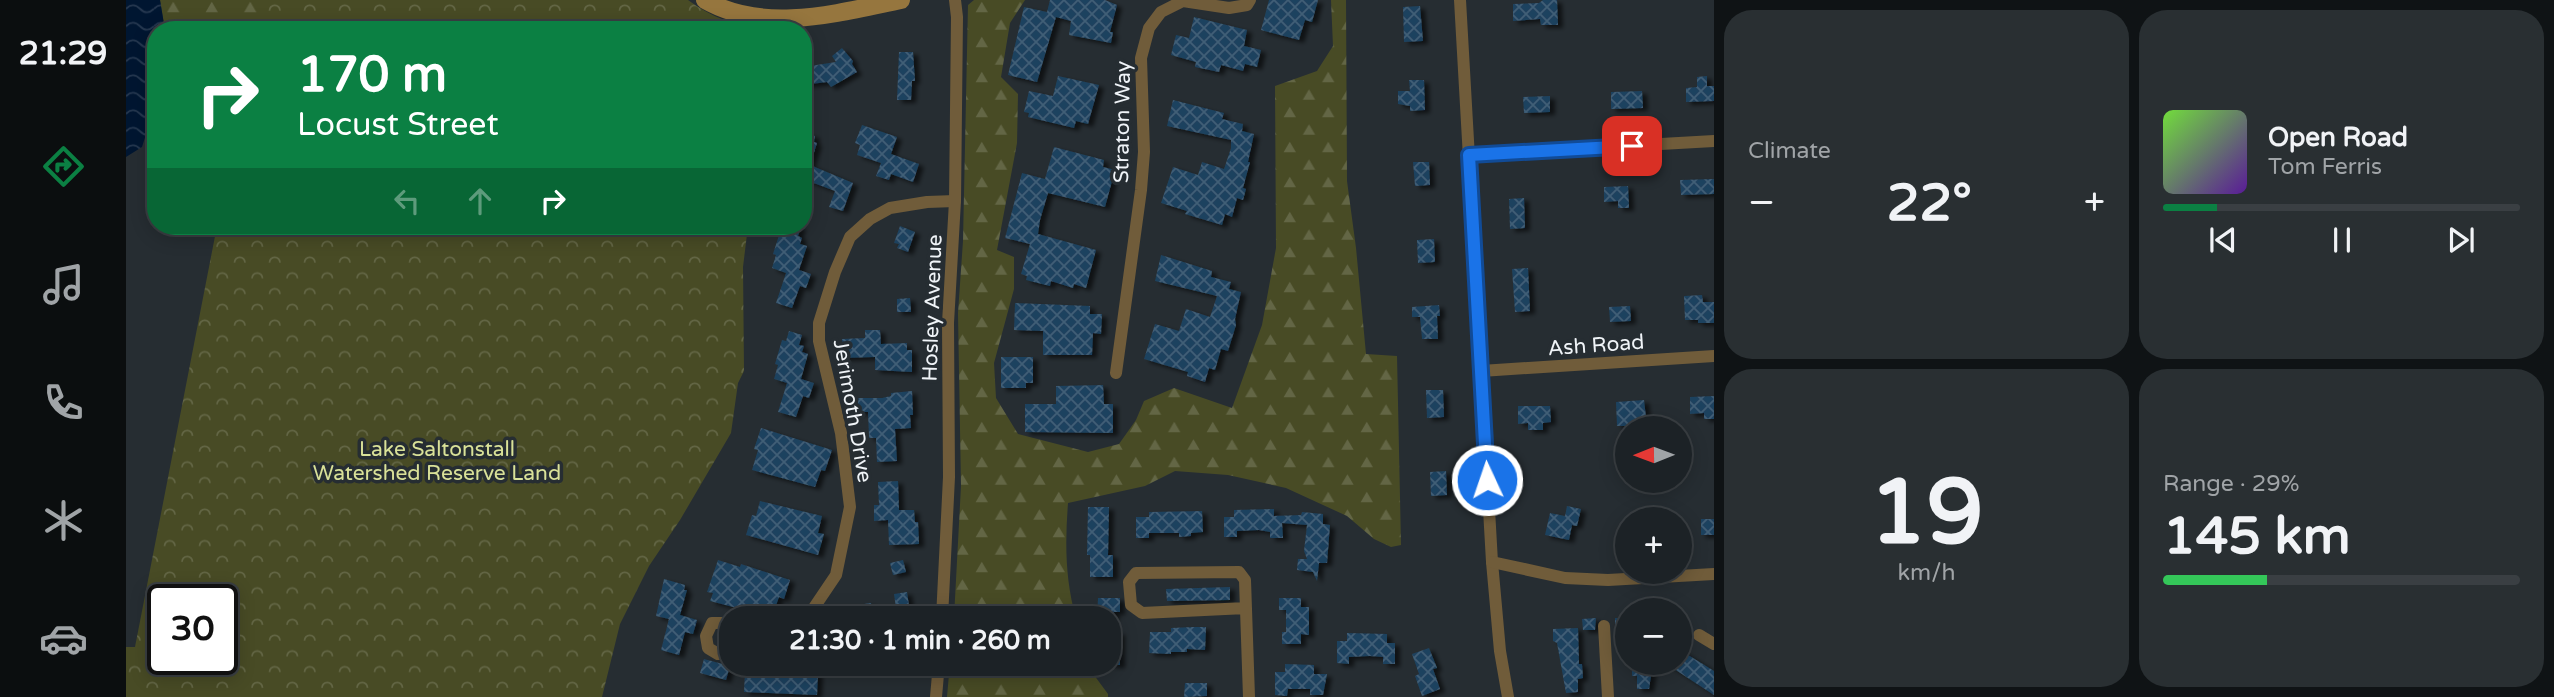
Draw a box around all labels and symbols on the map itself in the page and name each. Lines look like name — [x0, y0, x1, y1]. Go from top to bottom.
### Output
street label: Straton Way — [1109, 61, 1136, 183]
pin — [1602, 116, 1662, 176]
street label: Hosley Avenue — [917, 234, 948, 382]
street label: Ash Road — [1547, 330, 1645, 361]
street label: Jerimoth Drive — [828, 338, 877, 485]
north arrow — [1615, 416, 1692, 494]
park label: Lake Saltonstall Watershed Reserve Land — [313, 437, 561, 486]
position arrow — [1450, 443, 1524, 517]
speed limit sign: 30 — [147, 584, 238, 675]

